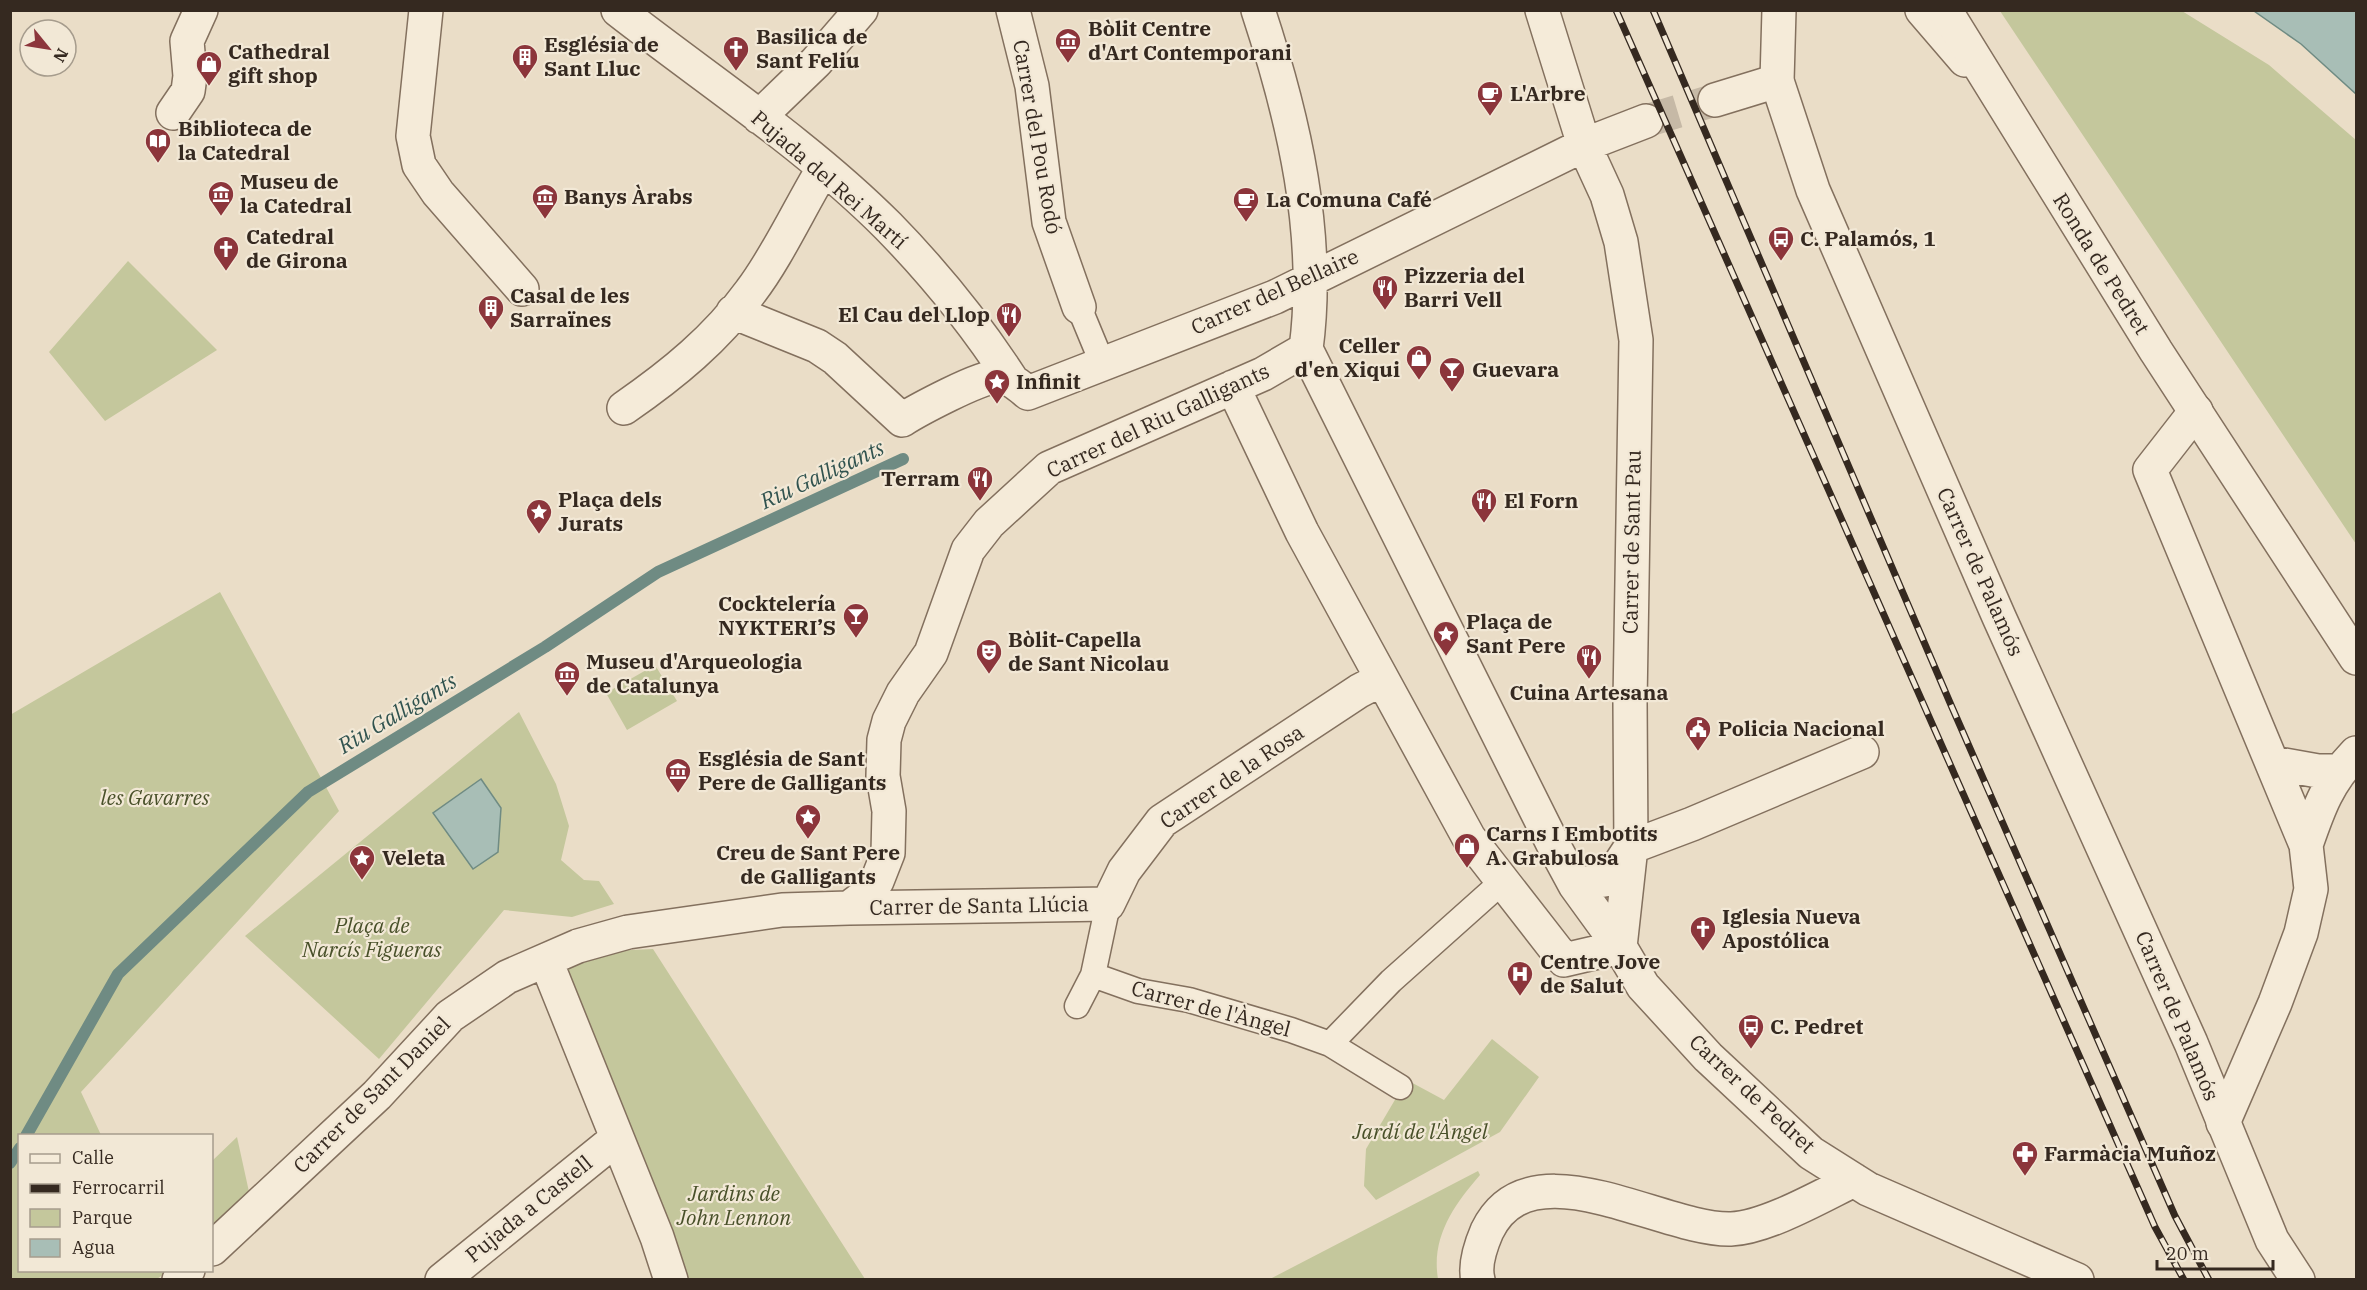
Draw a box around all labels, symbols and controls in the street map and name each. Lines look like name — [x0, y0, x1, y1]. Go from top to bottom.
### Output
place label: Bòlit Centre d'Art Contemporani — [1088, 14, 1292, 66]
north arrow — [18, 18, 78, 78]
place label: Basilica de Sant Feliu — [756, 22, 868, 74]
museum icon: Bòlit Centre d'Art Contemporani — [1053, 26, 1083, 64]
place label: Església de Sant Lluc — [544, 30, 659, 82]
church icon: Basilica de Sant Feliu — [721, 34, 751, 72]
place label: Cathedral gift shop — [228, 37, 330, 89]
street label: Carrer del Pou Rodó — [1007, 37, 1069, 236]
building icon: Església de Sant Lluc — [510, 42, 540, 80]
text: N — [49, 45, 73, 66]
shop icon: Cathedral gift shop — [194, 49, 224, 87]
cafe icon: L'Arbre — [1475, 79, 1505, 117]
place label: L'Arbre — [1510, 79, 1586, 107]
street label: Pujada del Rei Martí — [746, 104, 914, 255]
place label: Biblioteca de la Catedral — [178, 114, 312, 166]
library icon: Biblioteca de la Catedral — [143, 126, 173, 164]
place label: Museu de la Catedral — [240, 167, 352, 219]
museum icon: Museu de la Catedral — [206, 179, 236, 217]
museum icon: Banys Àrabs — [530, 182, 560, 220]
place label: Banys Àrabs — [564, 182, 693, 210]
cafe icon: La Comuna Café — [1231, 185, 1261, 223]
place label: La Comuna Café — [1266, 185, 1432, 213]
street label: Ronda de Pedret — [2047, 187, 2157, 340]
place label: Catedral de Girona — [246, 222, 348, 274]
bus stop icon: C. Palamós, 1 — [1766, 224, 1796, 262]
place label: C. Palamós, 1 — [1800, 224, 1936, 252]
church icon: Catedral de Girona — [211, 234, 241, 272]
street label: Carrer del Bellaire — [1186, 242, 1363, 341]
place label: Pizzeria del Barri Vell — [1404, 261, 1525, 313]
restaurant icon: Pizzeria del Barri Vell — [1370, 273, 1400, 311]
place label: Casal de les Sarraïnes — [510, 281, 630, 333]
building icon: Casal de les Sarraïnes — [476, 293, 506, 331]
place label: El Cau del Llop — [838, 300, 990, 328]
restaurant icon: El Cau del Llop — [994, 300, 1024, 338]
place label: Celler d'en Xiqui — [1295, 331, 1401, 383]
shop icon: Celler d'en Xiqui — [1404, 343, 1434, 381]
bar icon: Guevara — [1437, 355, 1467, 393]
place label: Guevara — [1472, 355, 1559, 383]
street label: Carrer del Riu Galligants — [1042, 356, 1273, 484]
place icon: Infinit — [982, 367, 1012, 405]
place label: Infinit — [1016, 367, 1081, 395]
water label: Riu Galligants — [754, 432, 889, 515]
street label: Carrer de Sant Pau — [1615, 449, 1647, 634]
place label: Terram — [881, 464, 960, 492]
restaurant icon: Terram — [965, 464, 995, 502]
street label: Carrer de Palamós — [1931, 483, 2031, 660]
place label: Plaça dels Jurats — [558, 485, 662, 537]
restaurant icon: El Forn — [1469, 486, 1499, 524]
place label: El Forn — [1504, 486, 1578, 514]
place icon: Plaça dels Jurats — [524, 497, 554, 535]
place label: Cocktelería NYKTERI’S — [718, 589, 836, 641]
bar icon: Cocktelería NYKTERI’S — [841, 601, 871, 639]
place label: Plaça de Sant Pere — [1466, 607, 1566, 659]
place icon: Plaça de Sant Pere — [1431, 619, 1461, 657]
place label: Bòlit-Capella de Sant Nicolau — [1008, 625, 1170, 677]
theatre icon: Bòlit-Capella de Sant Nicolau — [974, 637, 1004, 675]
restaurant icon: Cuina Artesana — [1574, 642, 1604, 680]
place label: Museu d'Arqueologia de Catalunya — [586, 647, 803, 699]
museum icon: Museu d'Arqueologia de Catalunya — [552, 659, 582, 697]
water label: Riu Galligants — [331, 665, 462, 760]
place label: Cuina Artesana — [1510, 678, 1668, 706]
public building icon: Policia Nacional — [1683, 714, 1713, 752]
place label: Policia Nacional — [1718, 714, 1885, 742]
street label: Carrer de la Rosa — [1154, 718, 1309, 835]
place label: Església de Sant Pere de Galligants — [698, 744, 886, 796]
museum icon: Església de Sant Pere de Galligants — [663, 756, 693, 794]
park label: les Gavarres — [100, 783, 210, 811]
place icon: Creu de Sant Pere de Galligants — [793, 802, 823, 840]
place label: Carns I Embotits A. Grabulosa — [1486, 819, 1658, 871]
shop icon: Carns I Embotits A. Grabulosa — [1452, 831, 1482, 869]
place label: Creu de Sant Pere de Galligants — [716, 838, 900, 890]
place icon: Veleta — [347, 843, 377, 881]
place label: Veleta — [382, 843, 446, 871]
street label: Carrer de Santa Llúcia — [869, 889, 1089, 921]
place label: Iglesia Nueva Apostólica — [1722, 902, 1861, 954]
park label: Plaça de Narcís Figueras — [301, 911, 442, 963]
church icon: Iglesia Nueva Apostólica — [1688, 914, 1718, 952]
street label: Carrer de Palamós — [2129, 926, 2226, 1105]
place label: Centre Jove de Salut — [1540, 947, 1661, 999]
hospital icon: Centre Jove de Salut — [1505, 959, 1535, 997]
street label: Carrer de l'Àngel — [1128, 973, 1294, 1043]
street label: Carrer de Sant Daniel — [287, 1010, 456, 1179]
bus stop icon: C. Pedret — [1736, 1012, 1766, 1050]
place label: C. Pedret — [1770, 1012, 1864, 1040]
street label: Carrer de Pedret — [1684, 1028, 1822, 1159]
park label: Jardí de l'Àngel — [1351, 1117, 1489, 1145]
legend — [18, 1134, 213, 1272]
pharmacy icon: Farmàcia Muñoz — [2010, 1139, 2040, 1177]
place label: Farmàcia Muñoz — [2044, 1139, 2216, 1167]
text: Calle — [72, 1146, 114, 1169]
street label: Pujada a Castell — [459, 1148, 598, 1268]
text: Ferrocarril — [72, 1176, 165, 1199]
park label: Jardins de John Lennon — [676, 1179, 791, 1231]
text: Parque — [72, 1206, 132, 1229]
scale bar — [2157, 1233, 2272, 1271]
text: Agua — [72, 1236, 115, 1259]
text: 20 m — [2166, 1242, 2209, 1265]

